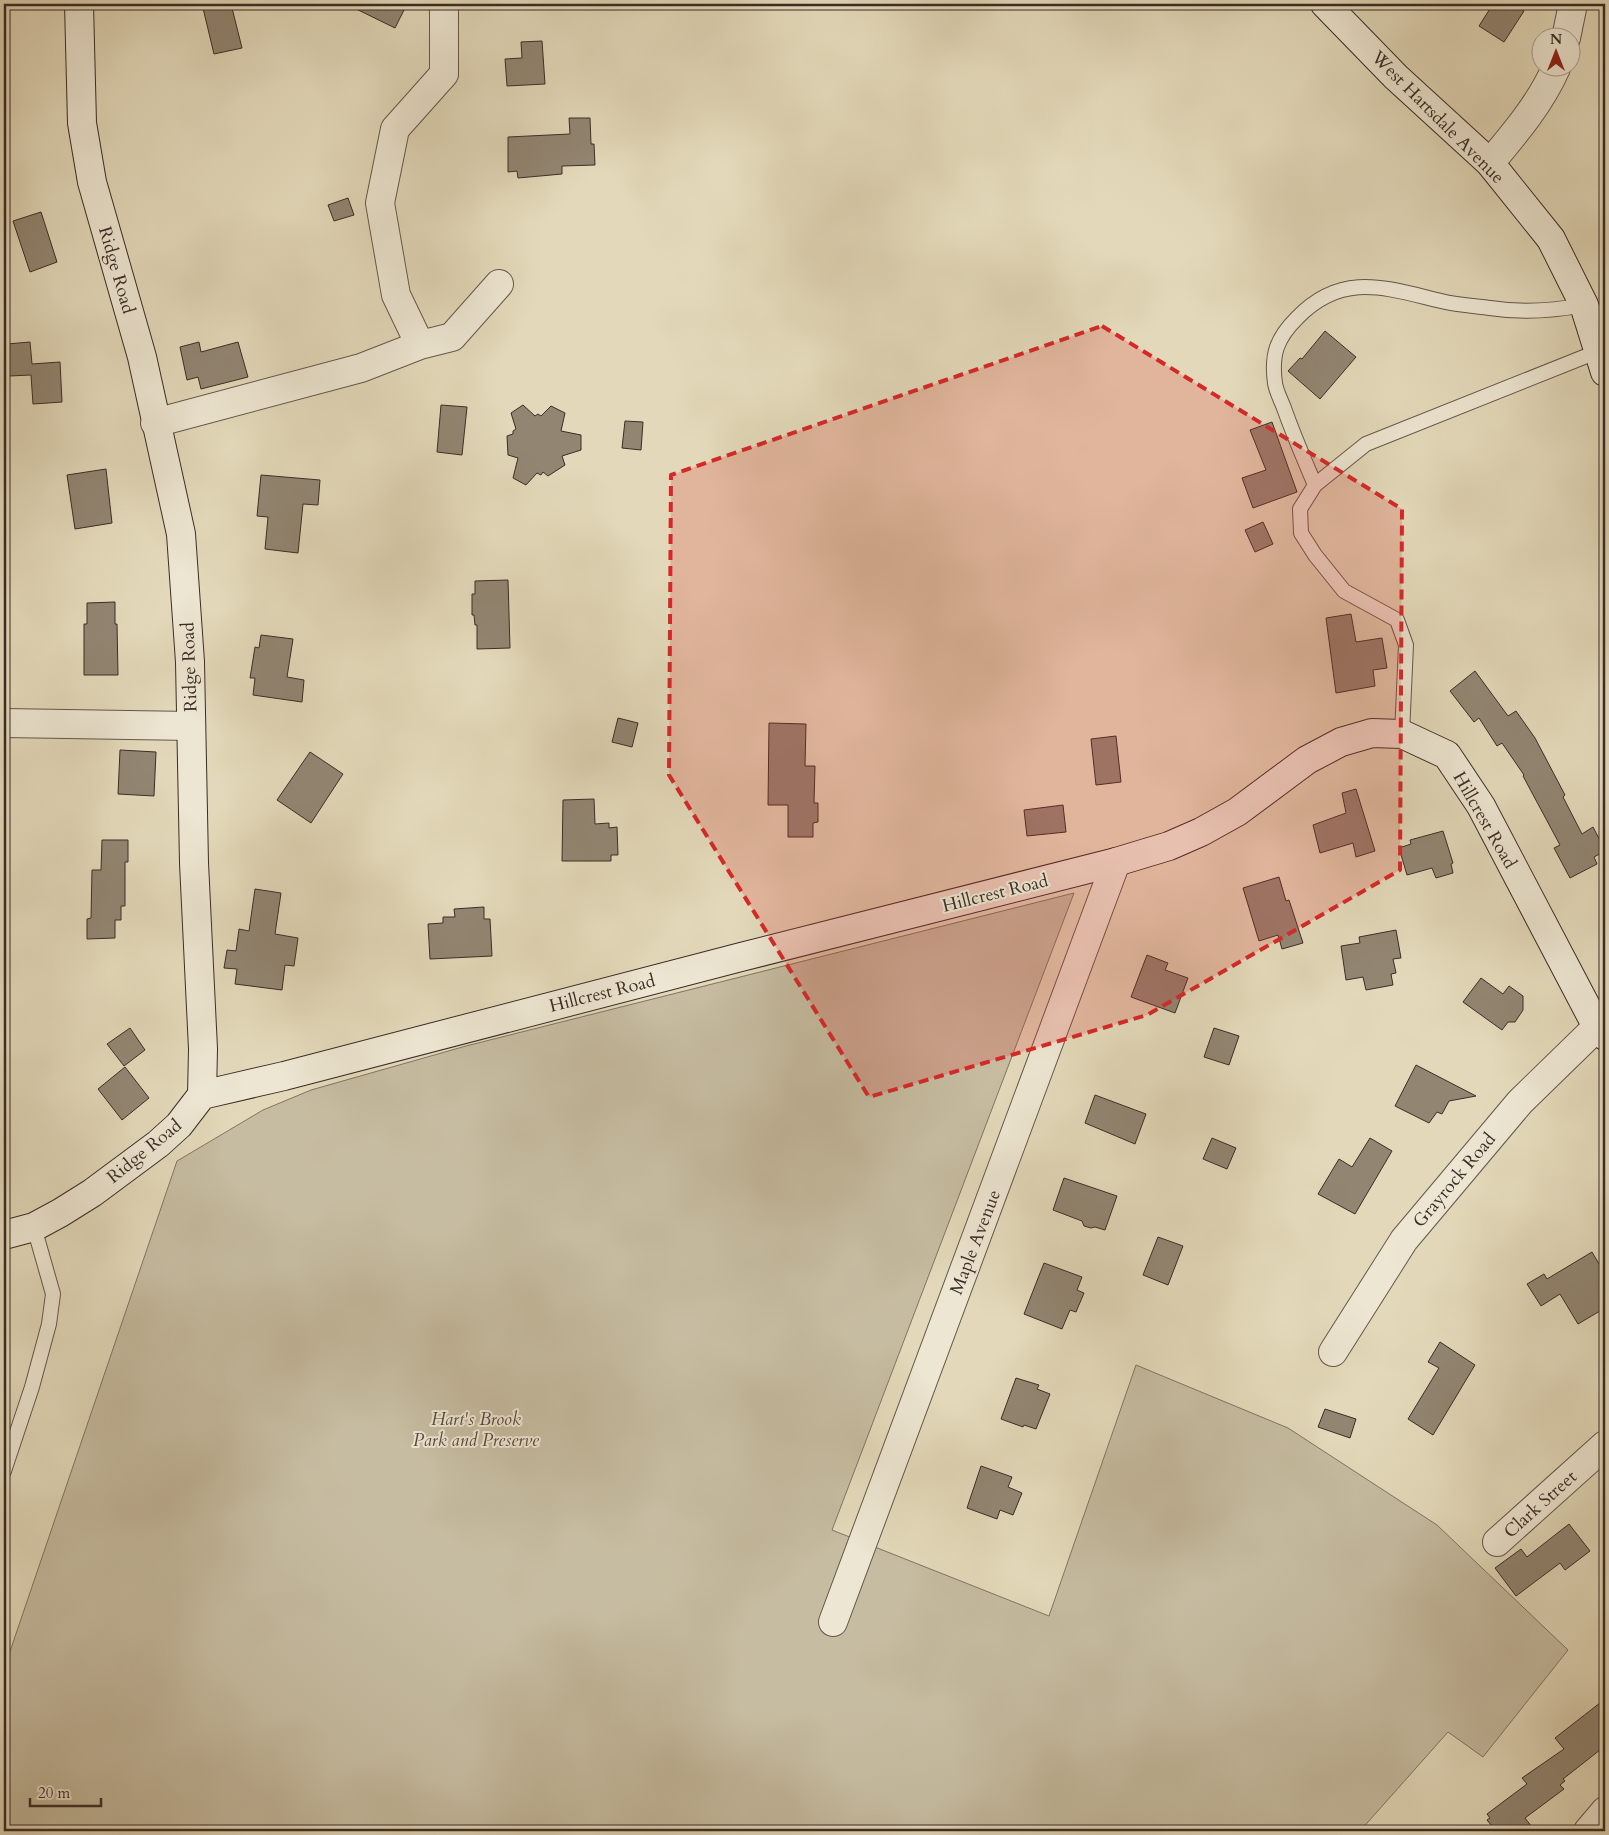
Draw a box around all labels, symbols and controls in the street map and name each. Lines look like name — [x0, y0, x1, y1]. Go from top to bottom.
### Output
north arrow — [1532, 28, 1582, 78]
text: N — [1550, 30, 1562, 49]
street label: West Hartsdale Avenue — [1365, 45, 1510, 189]
street label: Ridge Road — [92, 224, 141, 317]
street label: Ridge Road — [175, 621, 204, 712]
street label: Hillcrest Road — [1447, 767, 1523, 874]
street label: Hillcrest Road — [940, 868, 1051, 919]
street label: Hillcrest Road — [547, 968, 658, 1019]
street label: Ridge Road — [102, 1113, 187, 1189]
street label: Grayrock Road — [1407, 1127, 1502, 1233]
street label: Maple Avenue — [944, 1186, 1007, 1298]
park label: Hart's Brook Park and Preserve — [413, 1407, 540, 1453]
street label: Clark Street — [1498, 1465, 1583, 1544]
scale bar — [30, 1775, 101, 1807]
text: 20 m — [38, 1783, 70, 1803]

